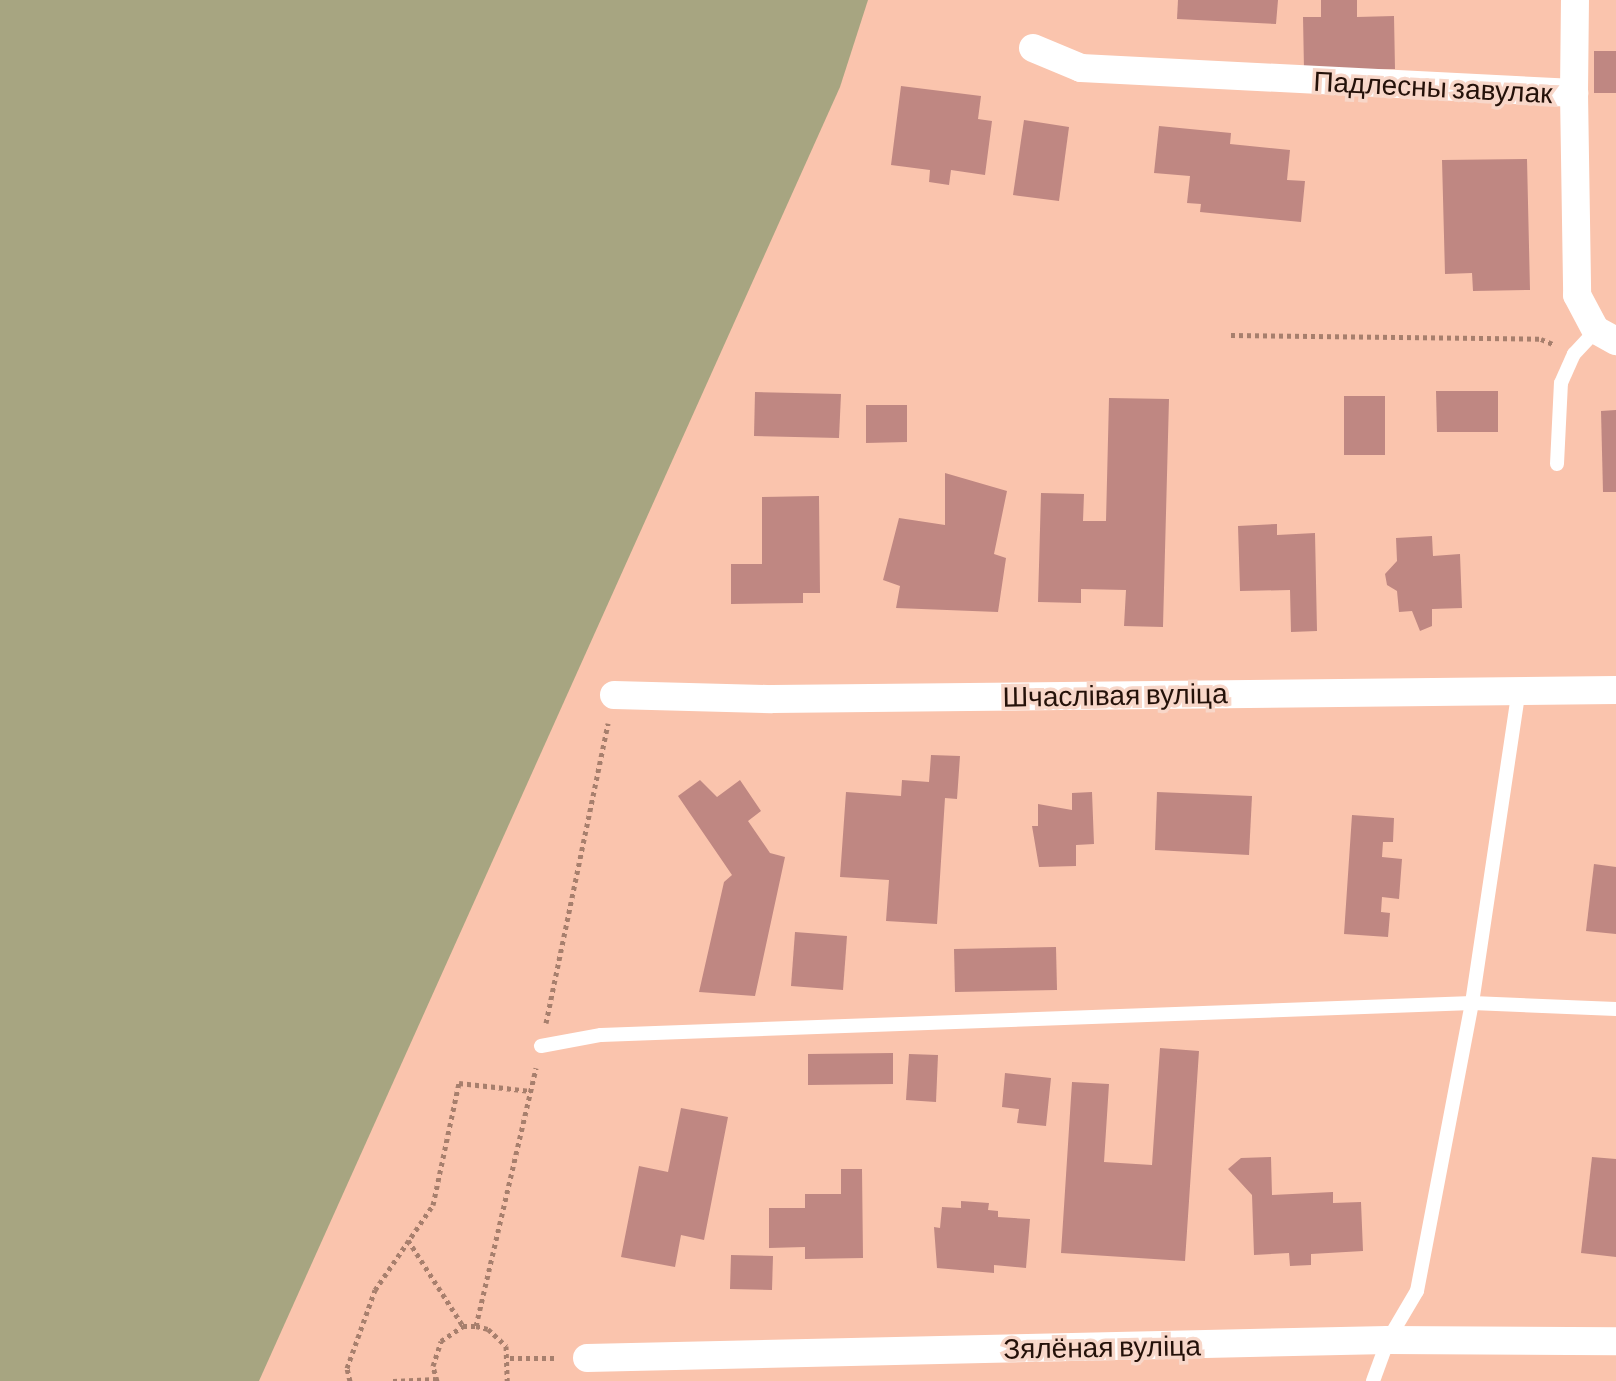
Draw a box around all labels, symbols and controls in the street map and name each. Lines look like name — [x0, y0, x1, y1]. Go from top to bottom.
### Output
street label: Падлесны завулак — [1313, 63, 1553, 109]
street label: Шчаслівая вуліца — [1002, 675, 1228, 713]
street label: Зялёная вуліца — [1003, 1327, 1201, 1365]

